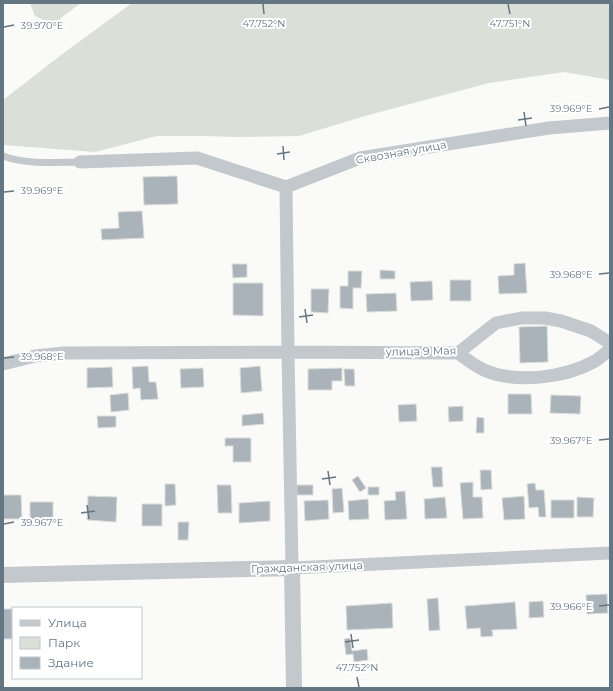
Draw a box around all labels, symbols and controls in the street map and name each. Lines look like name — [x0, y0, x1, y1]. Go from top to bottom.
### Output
text: 47.752°N — [243, 17, 285, 30]
text: 47.751°N — [490, 17, 530, 30]
text: 39.970°E — [21, 19, 64, 32]
text: 39.969°E — [550, 102, 593, 115]
street label: Сквозная улица — [355, 137, 447, 167]
text: 39.969°E — [21, 184, 64, 197]
text: 39.968°E — [549, 268, 593, 281]
street label: улица 9 Мая — [385, 343, 456, 359]
text: 39.968°E — [20, 350, 64, 363]
text: 39.967°E — [550, 434, 593, 447]
text: 39.967°E — [21, 516, 64, 529]
street label: Гражданская улица — [251, 558, 363, 576]
text: 39.966°E — [550, 600, 593, 613]
legend — [12, 607, 142, 679]
text: Улица — [48, 615, 87, 630]
text: Парк — [48, 635, 80, 650]
text: Здание — [48, 655, 94, 670]
text: 47.752°N — [336, 661, 378, 674]

